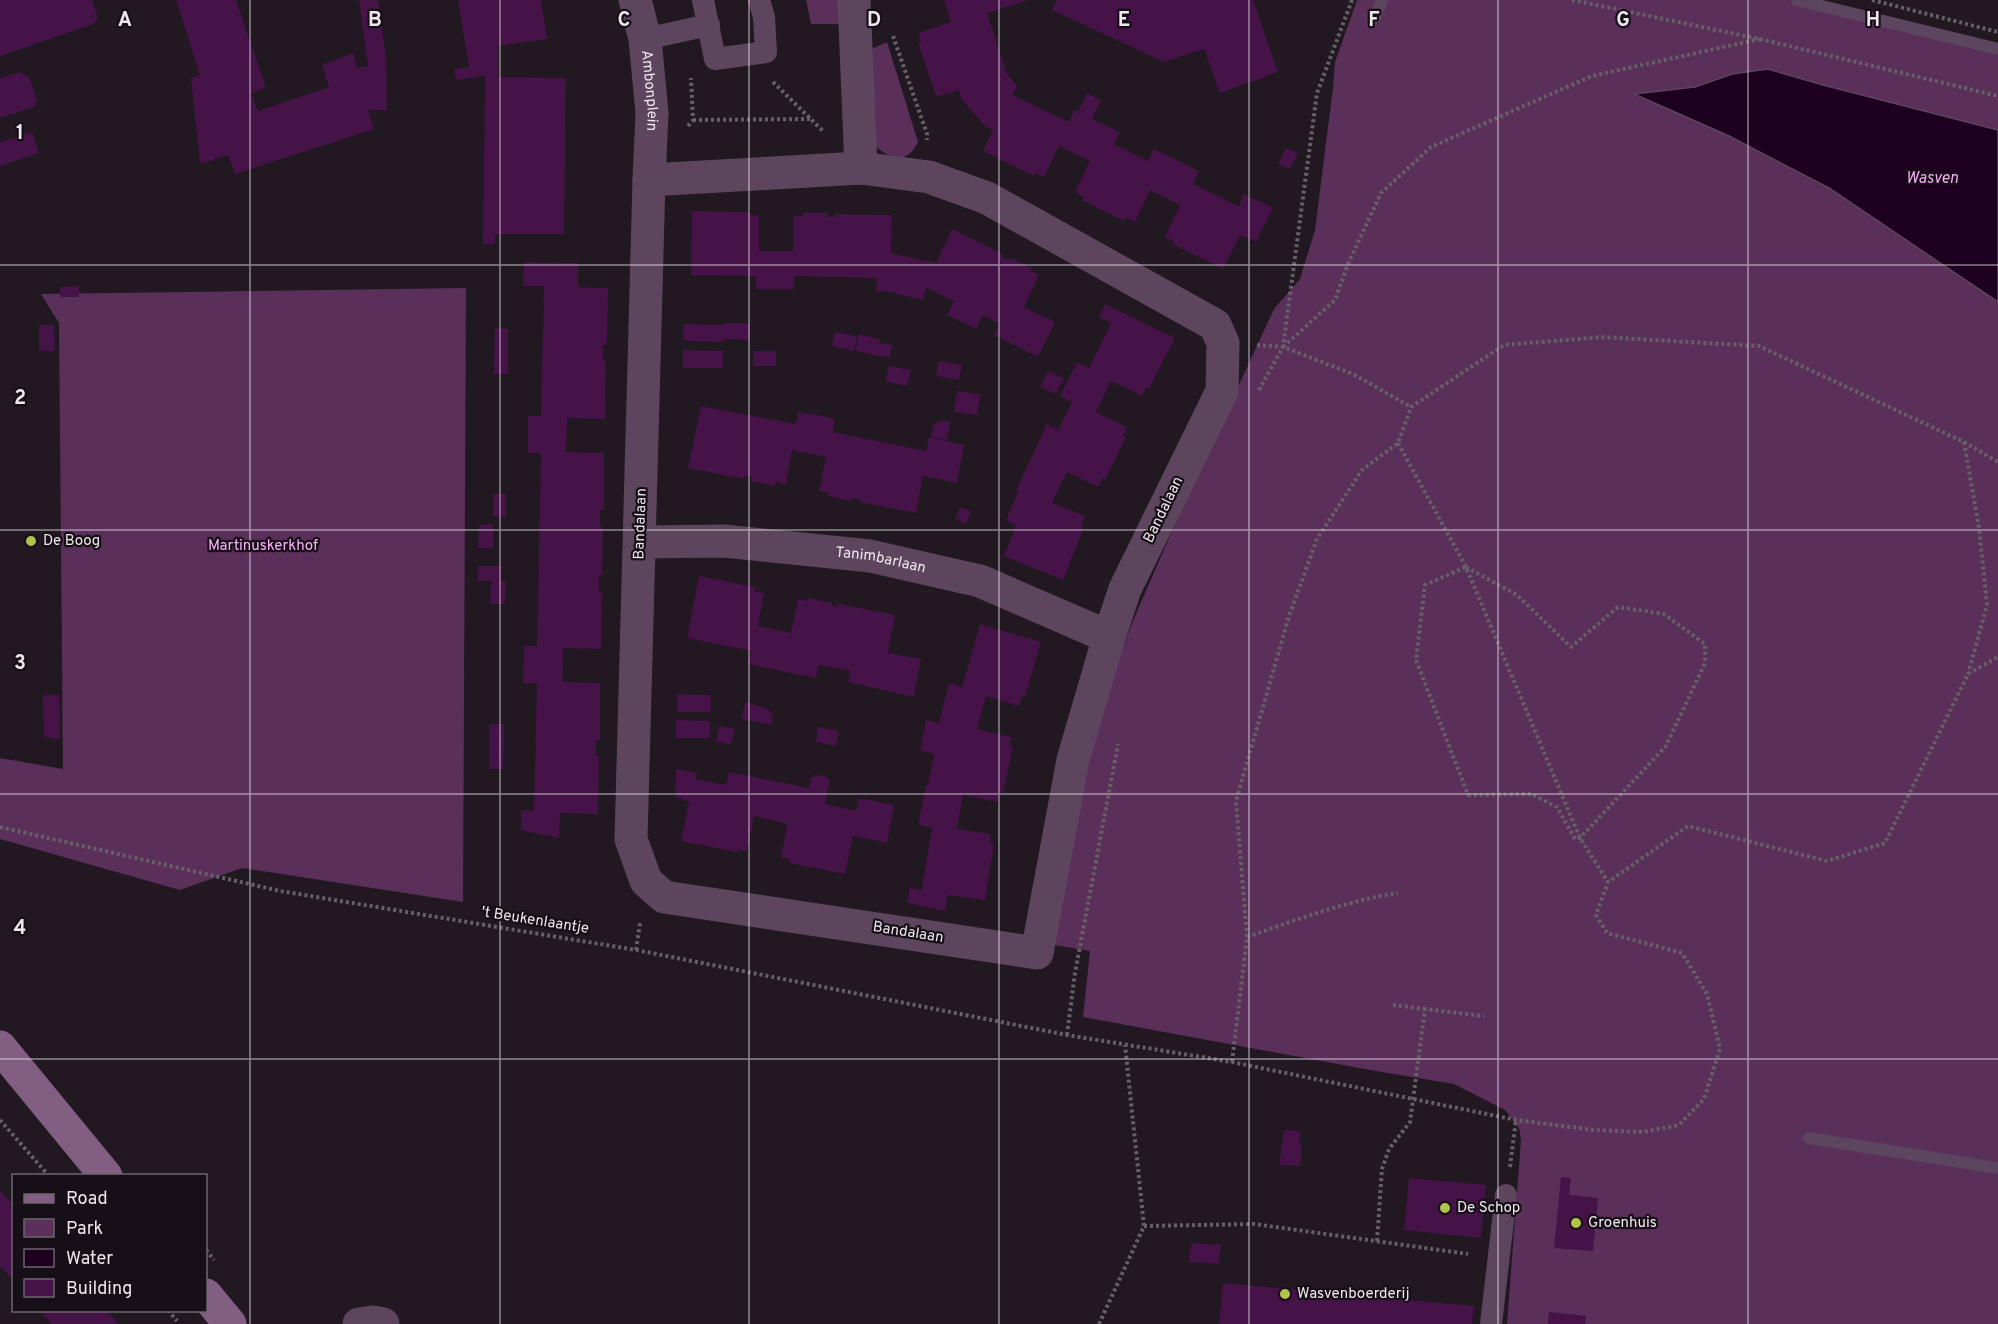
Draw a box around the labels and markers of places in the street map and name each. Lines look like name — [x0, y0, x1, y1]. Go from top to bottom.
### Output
place label: De Boog — [43, 532, 100, 551]
marker: De Boog — [24, 534, 38, 548]
place label: De Schop — [1457, 1199, 1520, 1218]
marker: De Schop — [1438, 1201, 1452, 1215]
place label: Groenhuis — [1588, 1214, 1657, 1233]
marker: Groenhuis — [1569, 1216, 1583, 1230]
place label: Wasvenboerderij — [1297, 1285, 1410, 1304]
marker: Wasvenboerderij — [1278, 1287, 1292, 1301]

